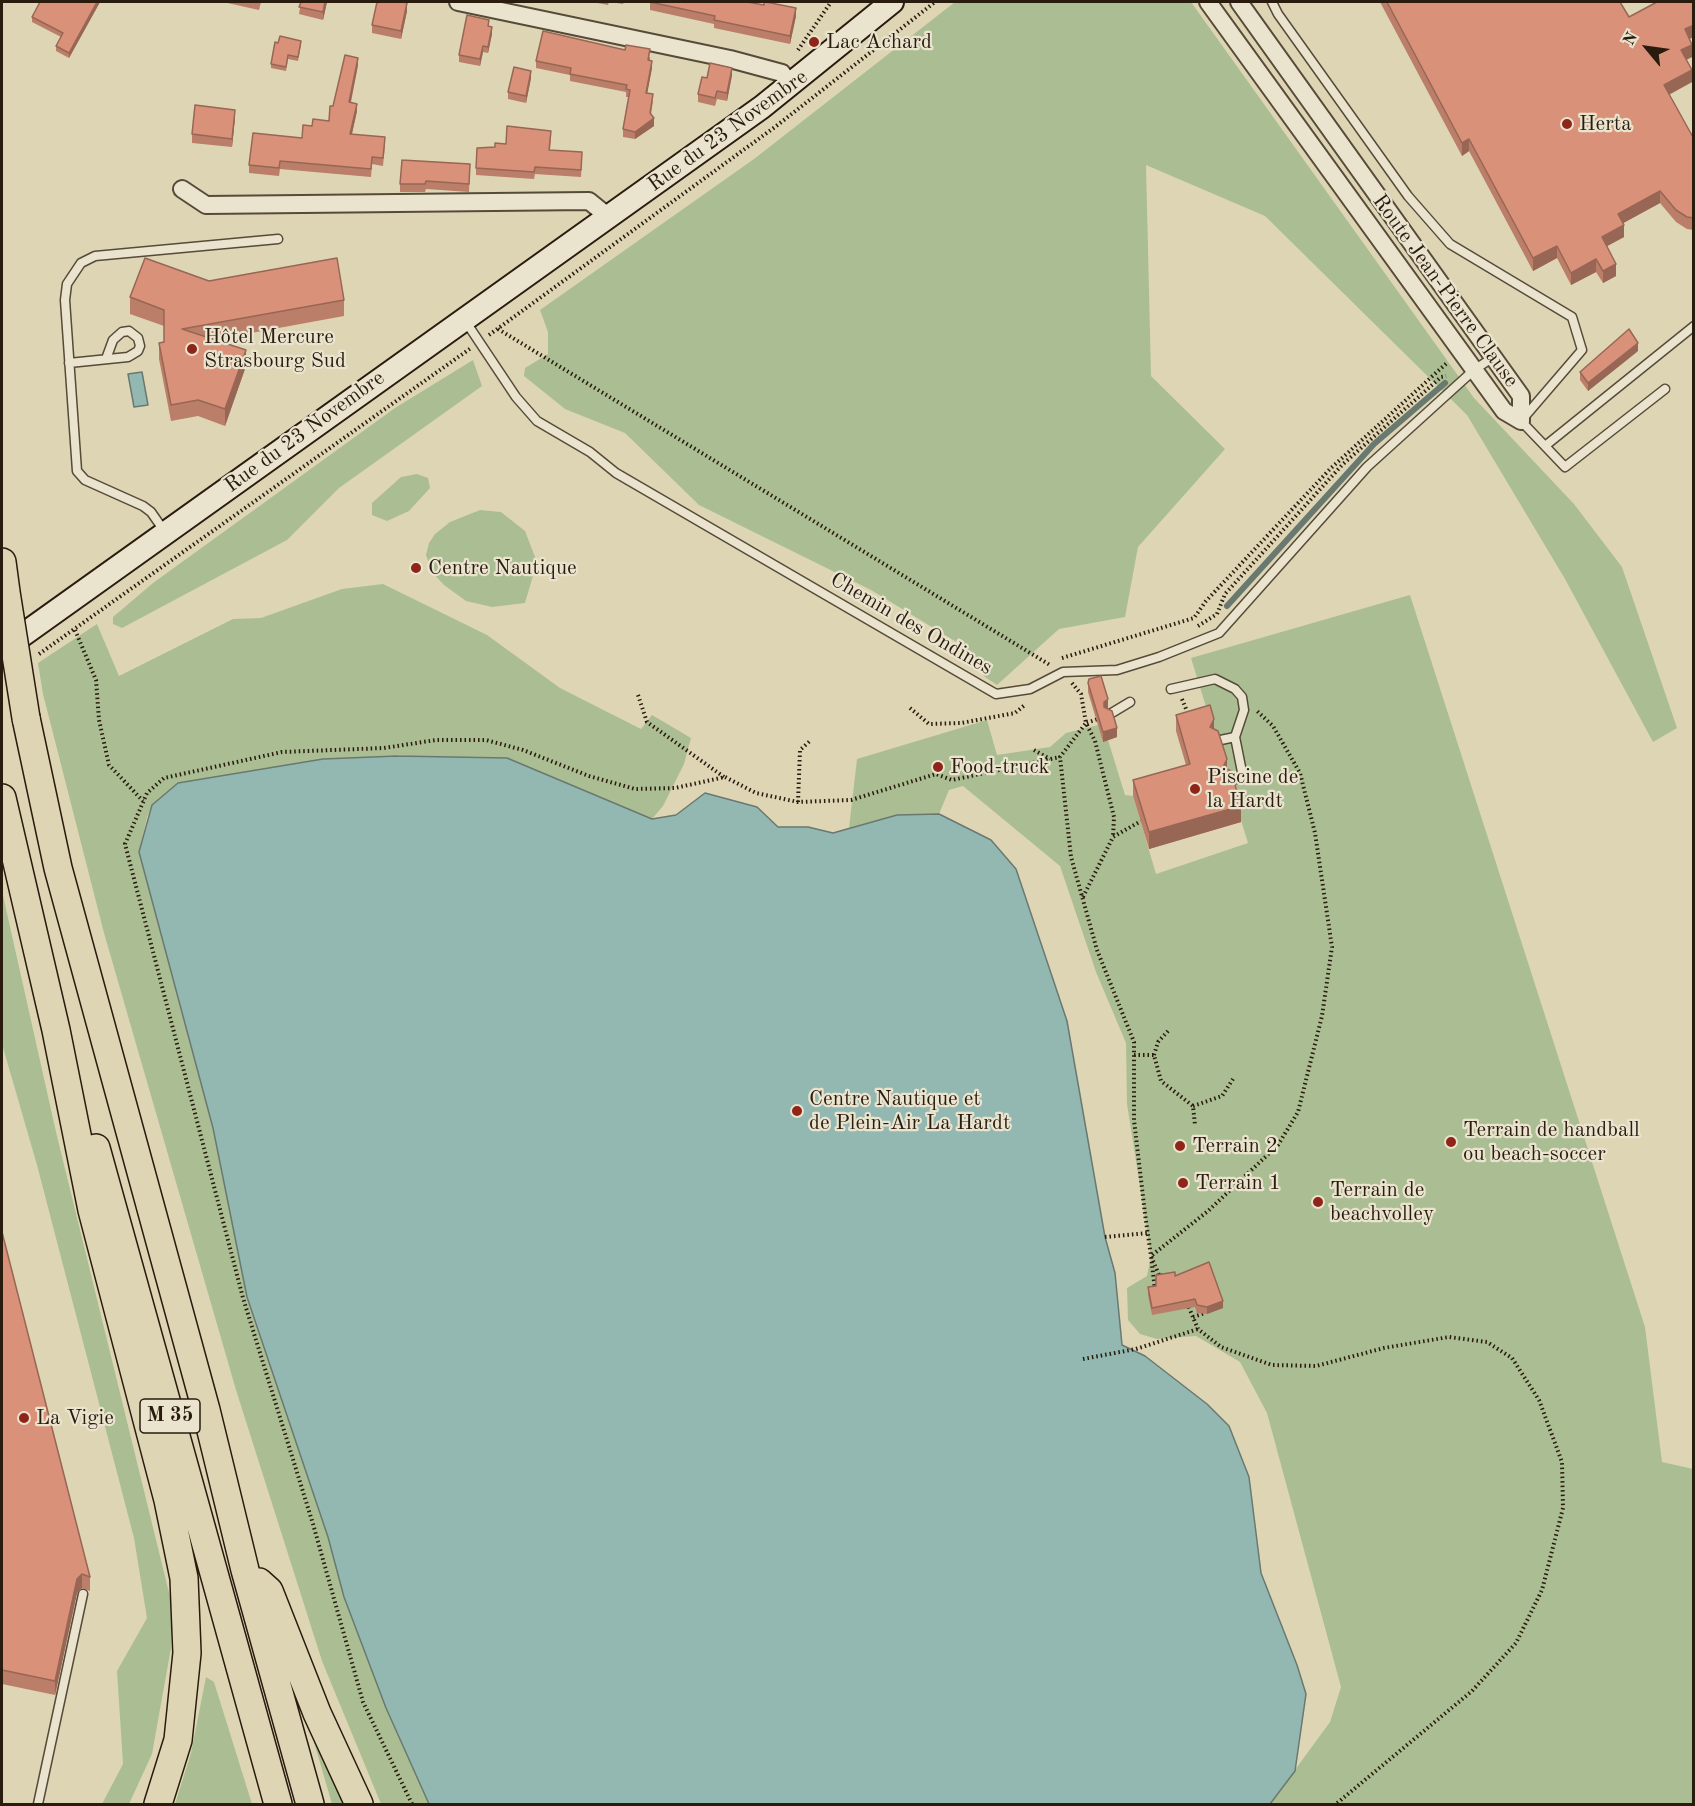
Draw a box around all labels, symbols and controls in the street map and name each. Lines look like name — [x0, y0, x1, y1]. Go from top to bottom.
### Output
north arrow — [1617, 18, 1677, 78]
place label: Lac Achard — [826, 29, 932, 55]
text: N — [1621, 30, 1641, 49]
marker: Lac Achard — [807, 35, 821, 49]
street label: Rue du 23 Novembre — [643, 65, 813, 197]
place label: Herta — [1579, 111, 1632, 137]
marker: Herta — [1560, 117, 1574, 131]
street label: Route Jean-Pierre Clause — [1366, 190, 1524, 392]
place label: Hôtel Mercure Strasbourg Sud — [204, 324, 346, 374]
marker: Hôtel Mercure Strasbourg Sud — [185, 342, 199, 356]
street label: Rue du 23 Novembre — [220, 366, 390, 498]
place label: Centre Nautique — [428, 555, 577, 581]
marker: Centre Nautique — [409, 561, 423, 575]
street label: Chemin des Ondines — [825, 567, 997, 681]
place label: Food-truck — [950, 754, 1049, 780]
marker: Food-truck — [931, 760, 945, 774]
place label: Piscine de la Hardt — [1207, 764, 1298, 814]
marker: Piscine de la Hardt — [1188, 782, 1202, 796]
place label: Centre Nautique et de Plein-Air La Hardt — [809, 1086, 1010, 1136]
marker: Centre Nautique et de Plein-Air La Hardt — [790, 1104, 804, 1118]
place label: Terrain de handball ou beach-soccer — [1463, 1117, 1640, 1167]
place label: Terrain 2 — [1192, 1133, 1278, 1159]
marker: Terrain de handball ou beach-soccer — [1444, 1135, 1458, 1149]
marker: Terrain 2 — [1173, 1139, 1187, 1153]
place label: Terrain 1 — [1195, 1170, 1281, 1196]
marker: Terrain 1 — [1176, 1176, 1190, 1190]
place label: Terrain de beachvolley — [1330, 1177, 1434, 1227]
marker: Terrain de beachvolley — [1311, 1195, 1325, 1209]
road number: M 35 — [140, 1399, 200, 1433]
place label: La Vigie — [36, 1405, 114, 1431]
marker: La Vigie — [17, 1411, 31, 1425]

